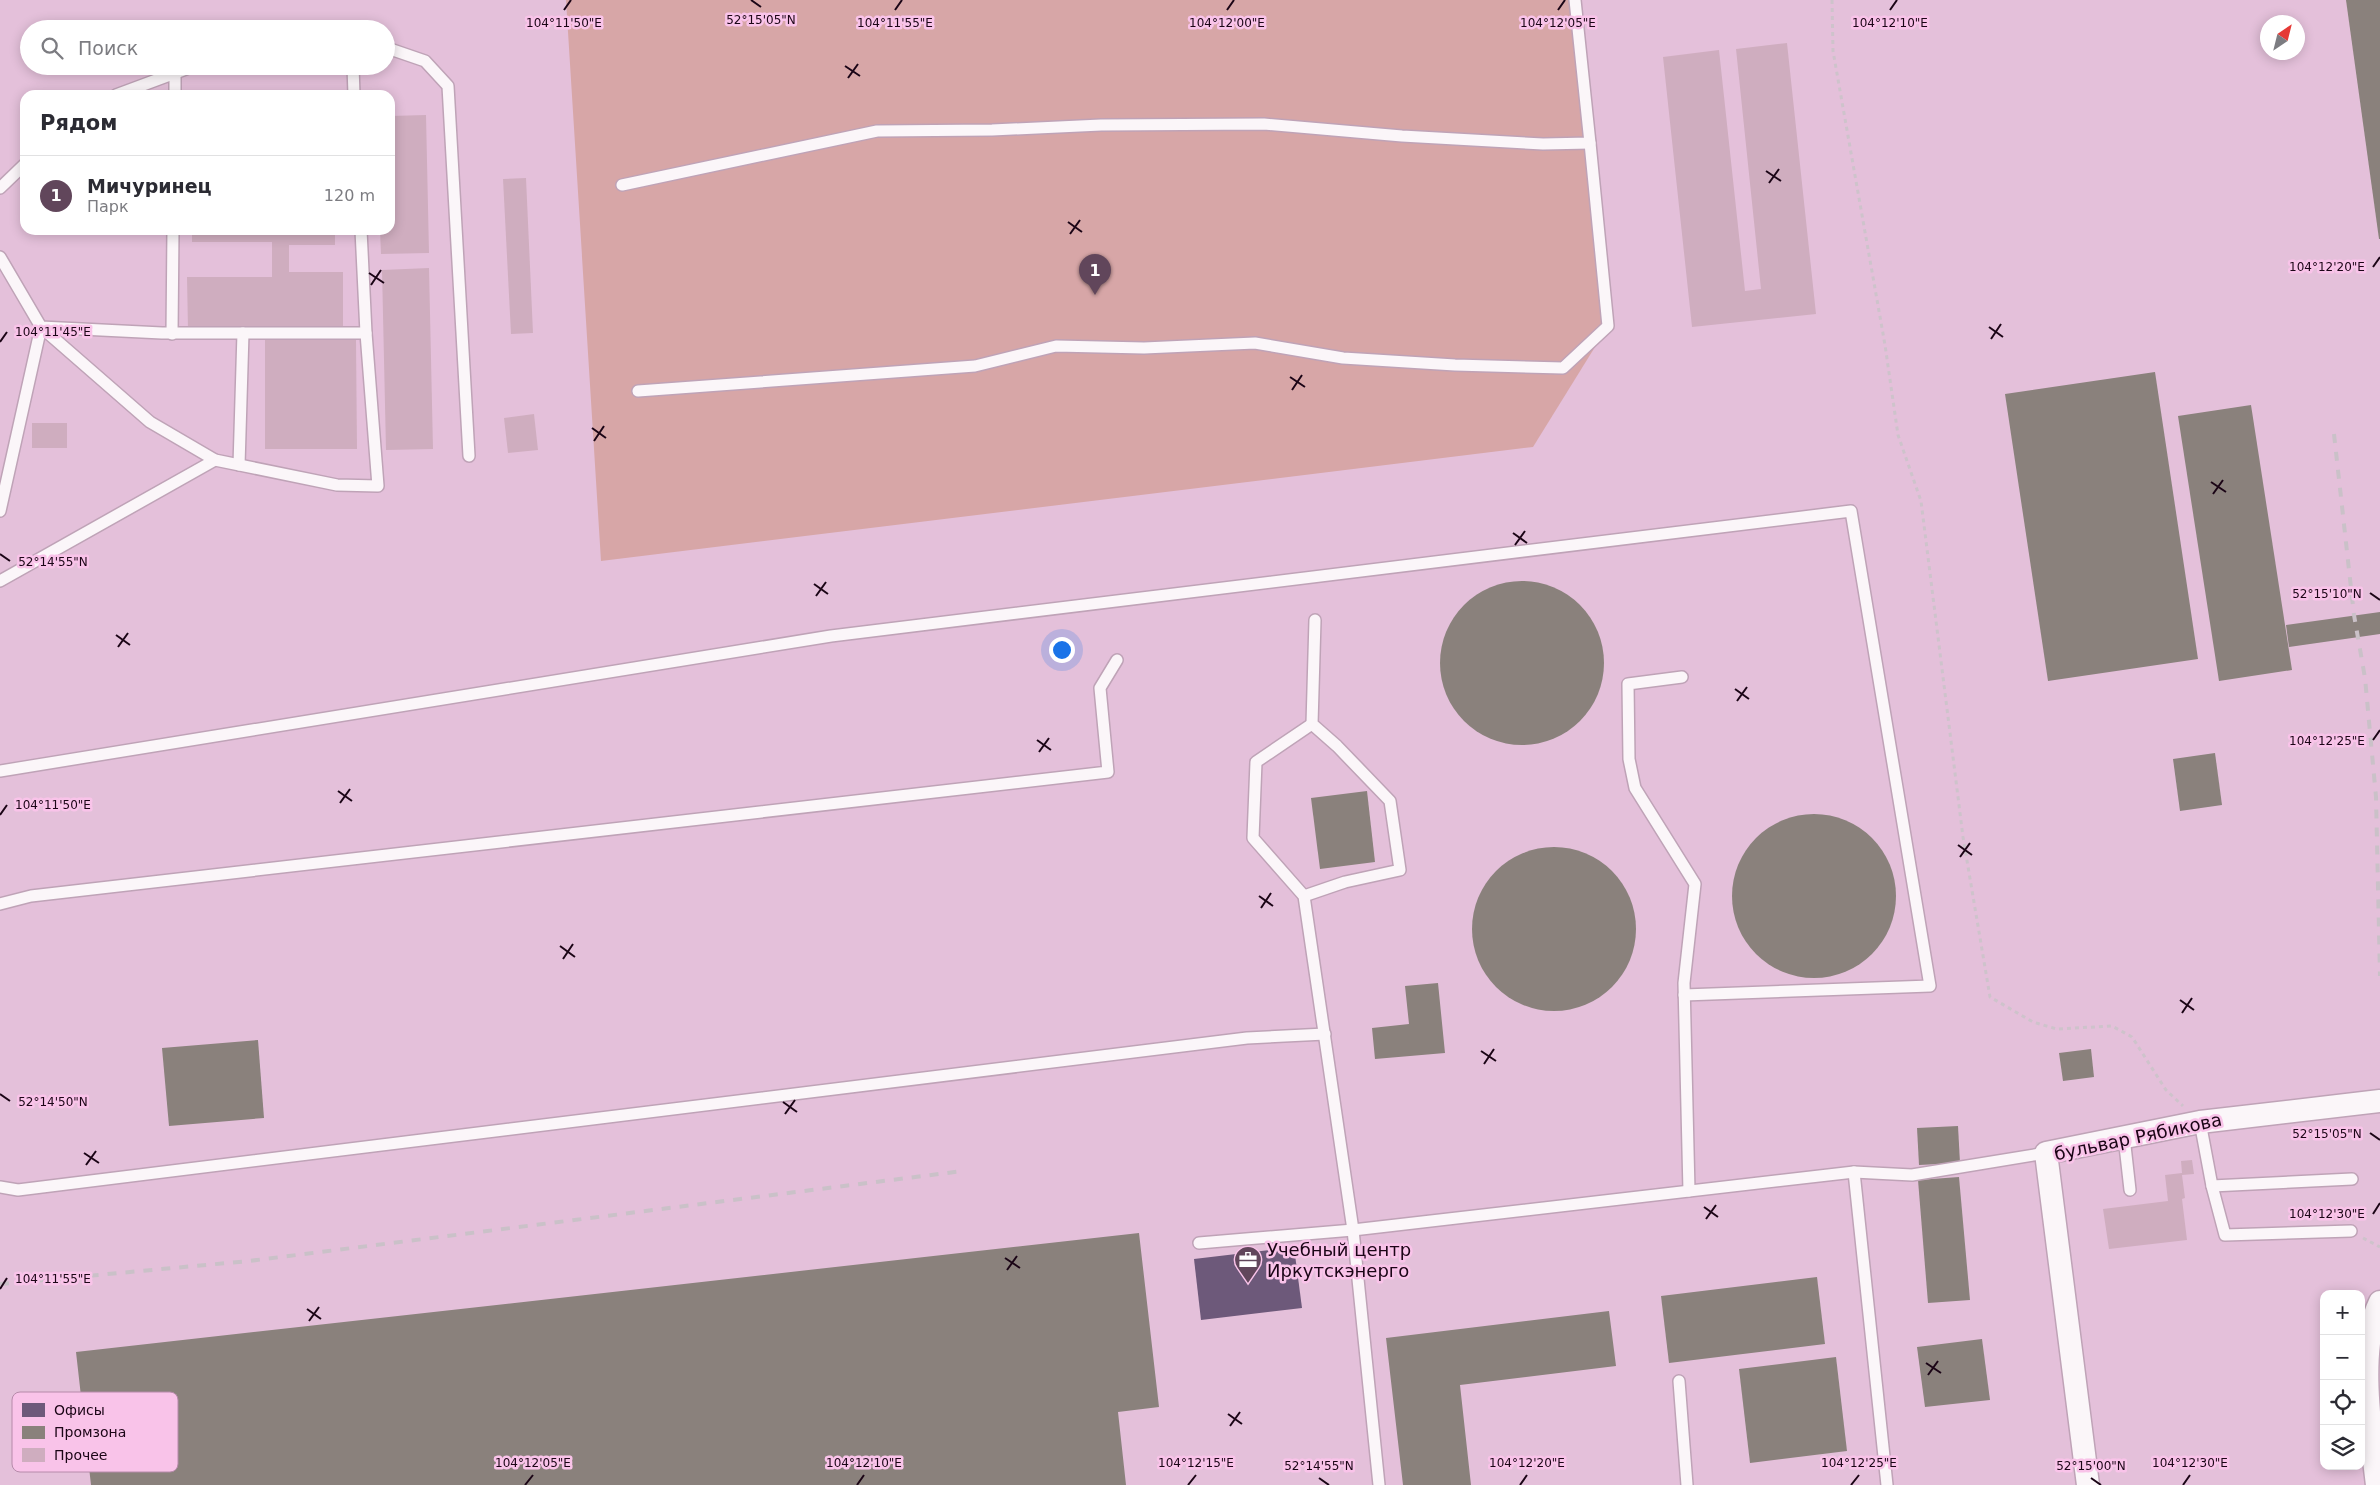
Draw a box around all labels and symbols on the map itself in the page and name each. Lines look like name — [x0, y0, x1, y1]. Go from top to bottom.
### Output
text: 52°15'05"N — [726, 13, 796, 27]
north arrow — [2260, 15, 2305, 60]
text: 104°11'50"E — [526, 16, 602, 30]
text: 104°11'55"E — [857, 16, 933, 30]
text: 104°12'00"E — [1189, 16, 1265, 30]
text: 104°12'05"E — [1520, 16, 1596, 30]
text: 104°12'10"E — [1852, 16, 1928, 30]
pin: 1 — [1079, 254, 1111, 295]
text: 104°12'20"E — [2289, 260, 2365, 274]
text: 104°11'45"E — [15, 325, 91, 339]
text: 52°14'55"N — [18, 555, 88, 569]
text: 52°15'10"N — [2292, 587, 2362, 601]
your location — [1049, 637, 1075, 663]
text: 104°12'25"E — [2289, 734, 2365, 748]
text: 104°11'50"E — [15, 798, 91, 812]
text: 52°14'50"N — [18, 1095, 88, 1109]
street label: бульвар Рябикова — [2052, 1108, 2224, 1165]
text: 52°15'05"N — [2292, 1127, 2362, 1141]
text: 104°12'30"E — [2289, 1207, 2365, 1221]
place label: Учебный центр Иркутскэнерго — [1267, 1239, 1411, 1281]
office icon: Учебный центр Иркутскэнерго — [1233, 1245, 1263, 1284]
text: 104°11'55"E — [15, 1272, 91, 1286]
legend — [12, 1392, 178, 1472]
text: Офисы — [54, 1402, 105, 1418]
text: Промзона — [54, 1424, 126, 1440]
text: Прочее — [54, 1447, 107, 1463]
text: 104°12'05"E — [495, 1456, 571, 1470]
text: 104°12'10"E — [826, 1456, 902, 1470]
text: 104°12'15"E — [1158, 1456, 1234, 1470]
text: 104°12'20"E — [1489, 1456, 1565, 1470]
text: 104°12'25"E — [1821, 1456, 1897, 1470]
text: 104°12'30"E — [2152, 1456, 2228, 1470]
text: 52°14'55"N — [1284, 1459, 1354, 1473]
text: 52°15'00"N — [2056, 1459, 2126, 1473]

